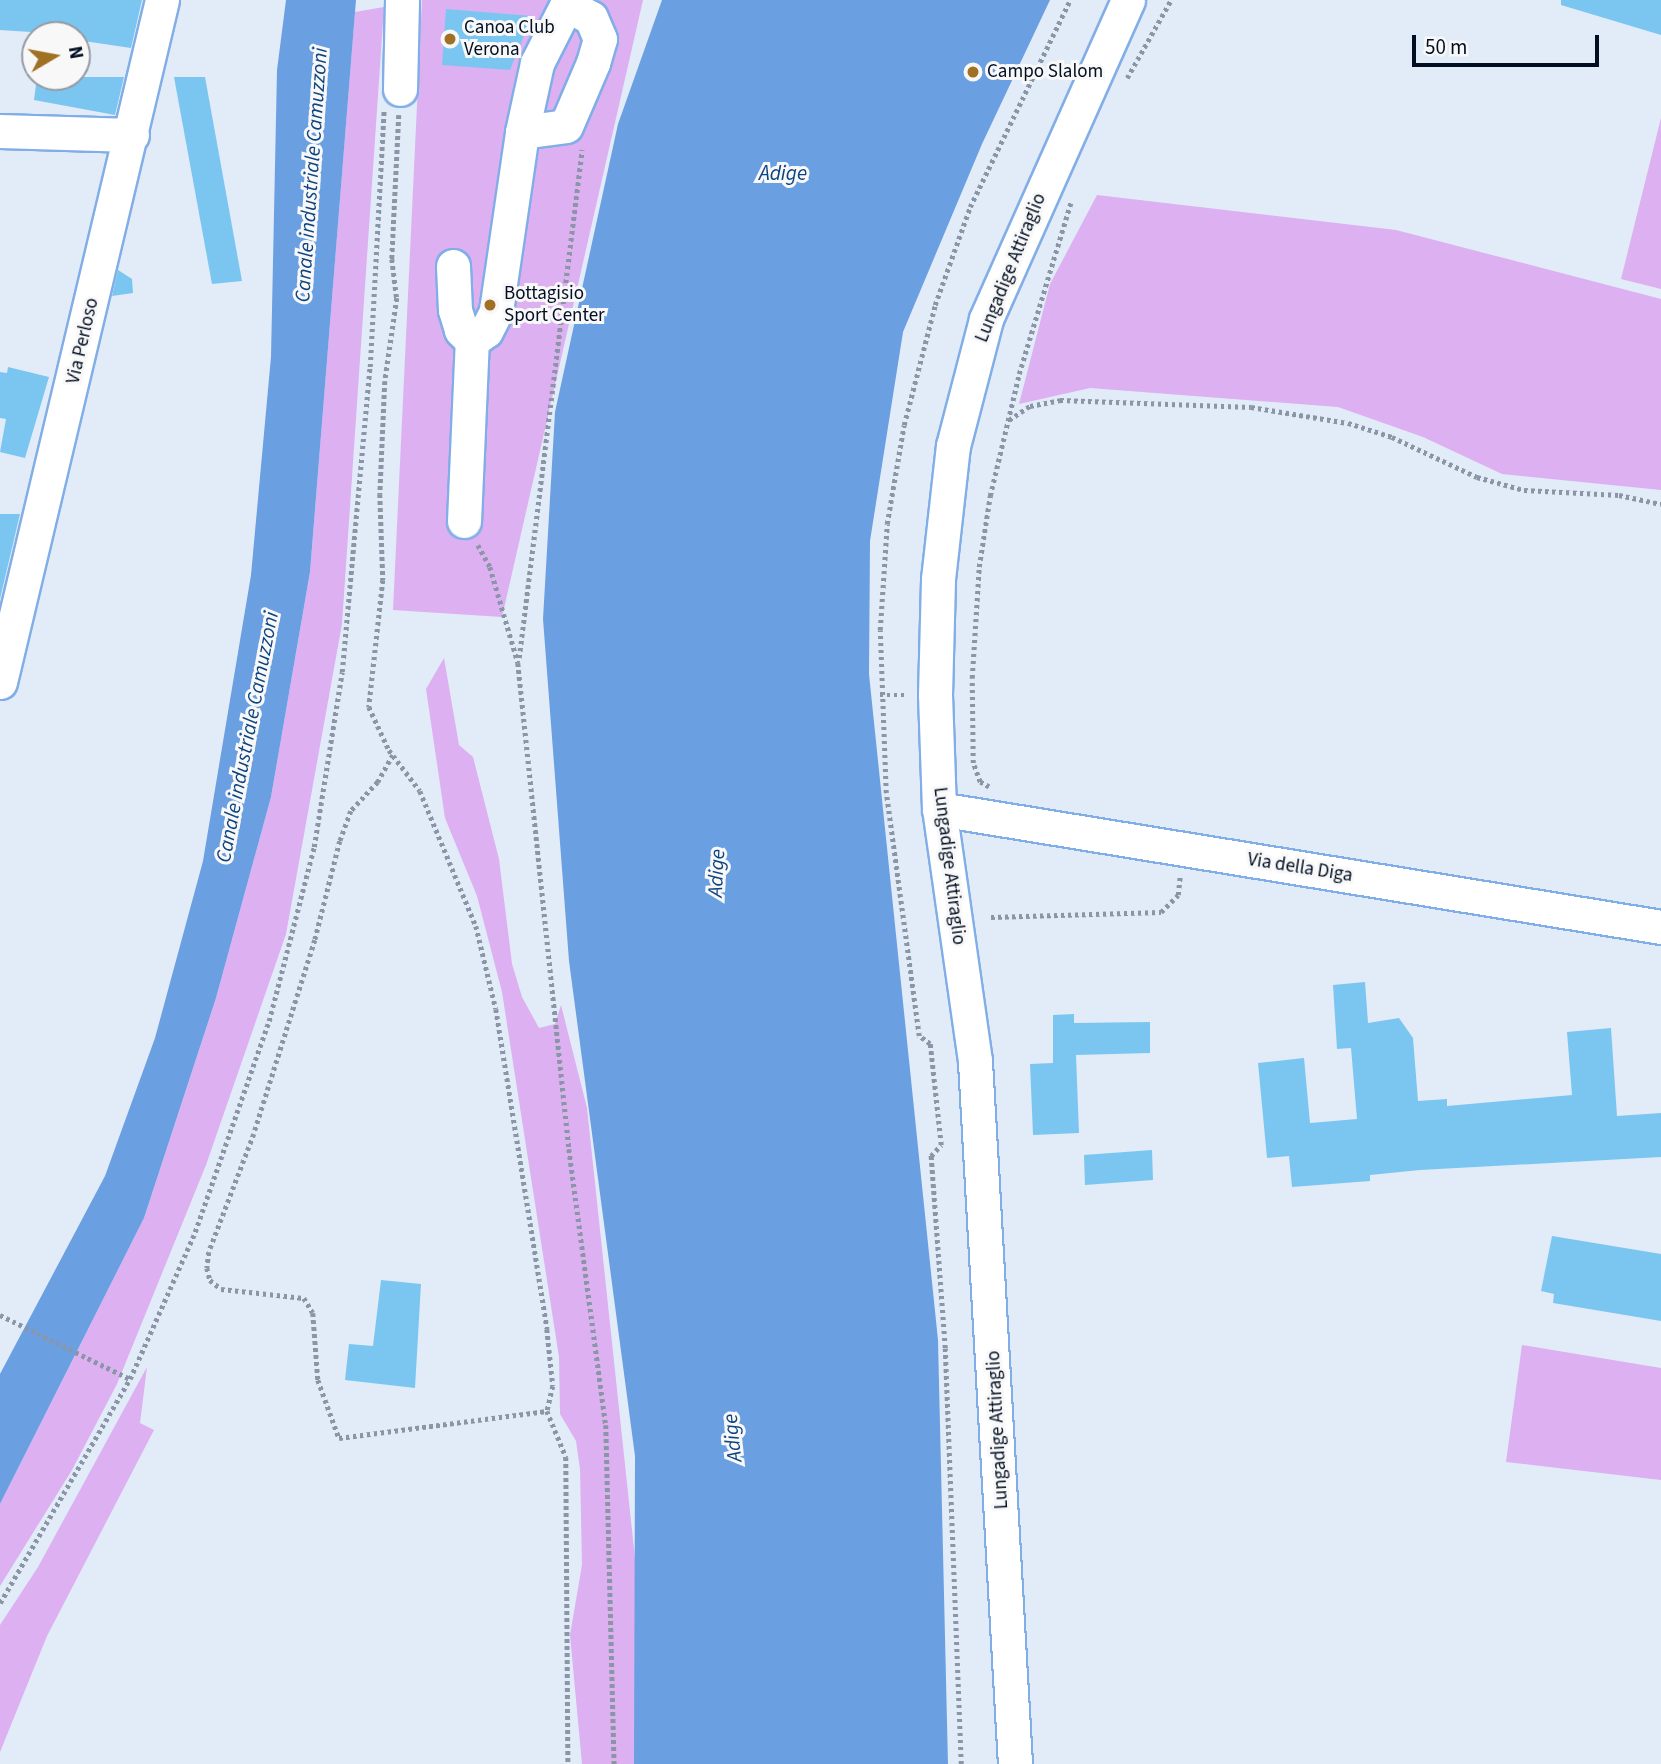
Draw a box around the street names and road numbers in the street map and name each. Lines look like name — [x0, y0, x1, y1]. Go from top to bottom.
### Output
street label: Lungadige Attiraglio — [971, 190, 1051, 346]
street label: Via Perloso — [62, 296, 104, 386]
street label: Lungadige Attiraglio — [928, 786, 970, 946]
street label: Via della Diga — [1246, 848, 1354, 888]
street label: Lungadige Attiraglio — [982, 1350, 1014, 1510]

